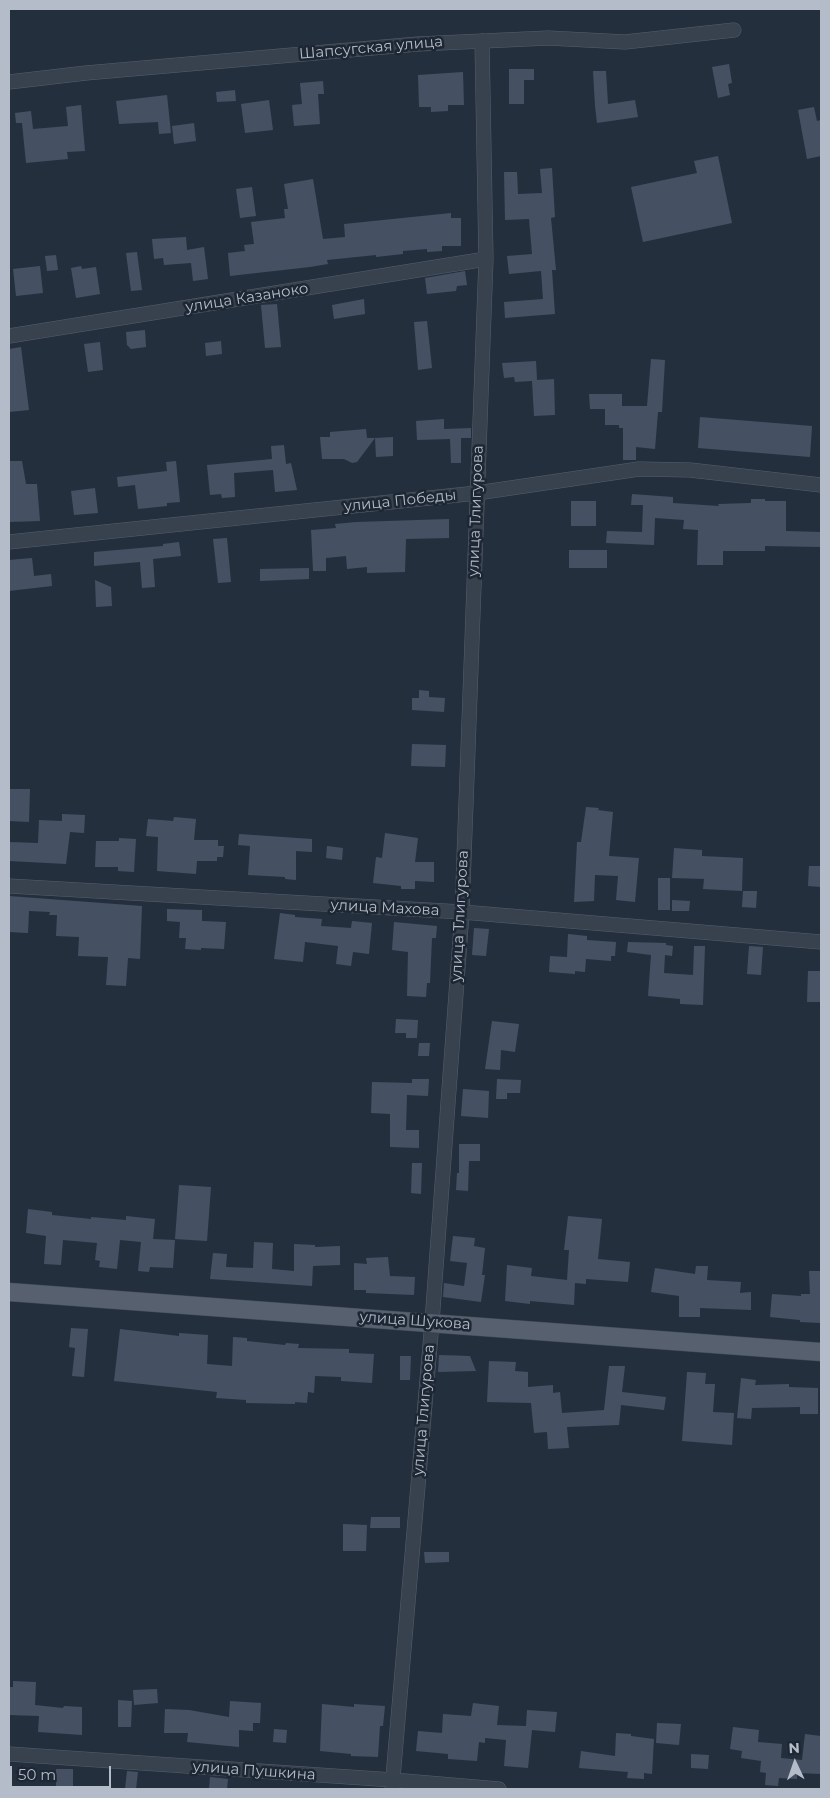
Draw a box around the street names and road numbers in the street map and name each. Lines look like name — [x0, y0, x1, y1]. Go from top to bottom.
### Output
street label: Шапсугская улица — [298, 33, 444, 63]
street label: улица Казаноко — [184, 279, 310, 317]
street label: улица Тлигурова — [465, 445, 487, 577]
street label: улица Победы — [343, 486, 457, 516]
street label: улица Тлигурова — [448, 850, 472, 982]
street label: улица Махова — [330, 896, 440, 920]
street label: улица Шукова — [359, 1308, 471, 1334]
street label: улица Тлигурова — [409, 1344, 439, 1476]
street label: улица Пушкина — [192, 1758, 316, 1784]

